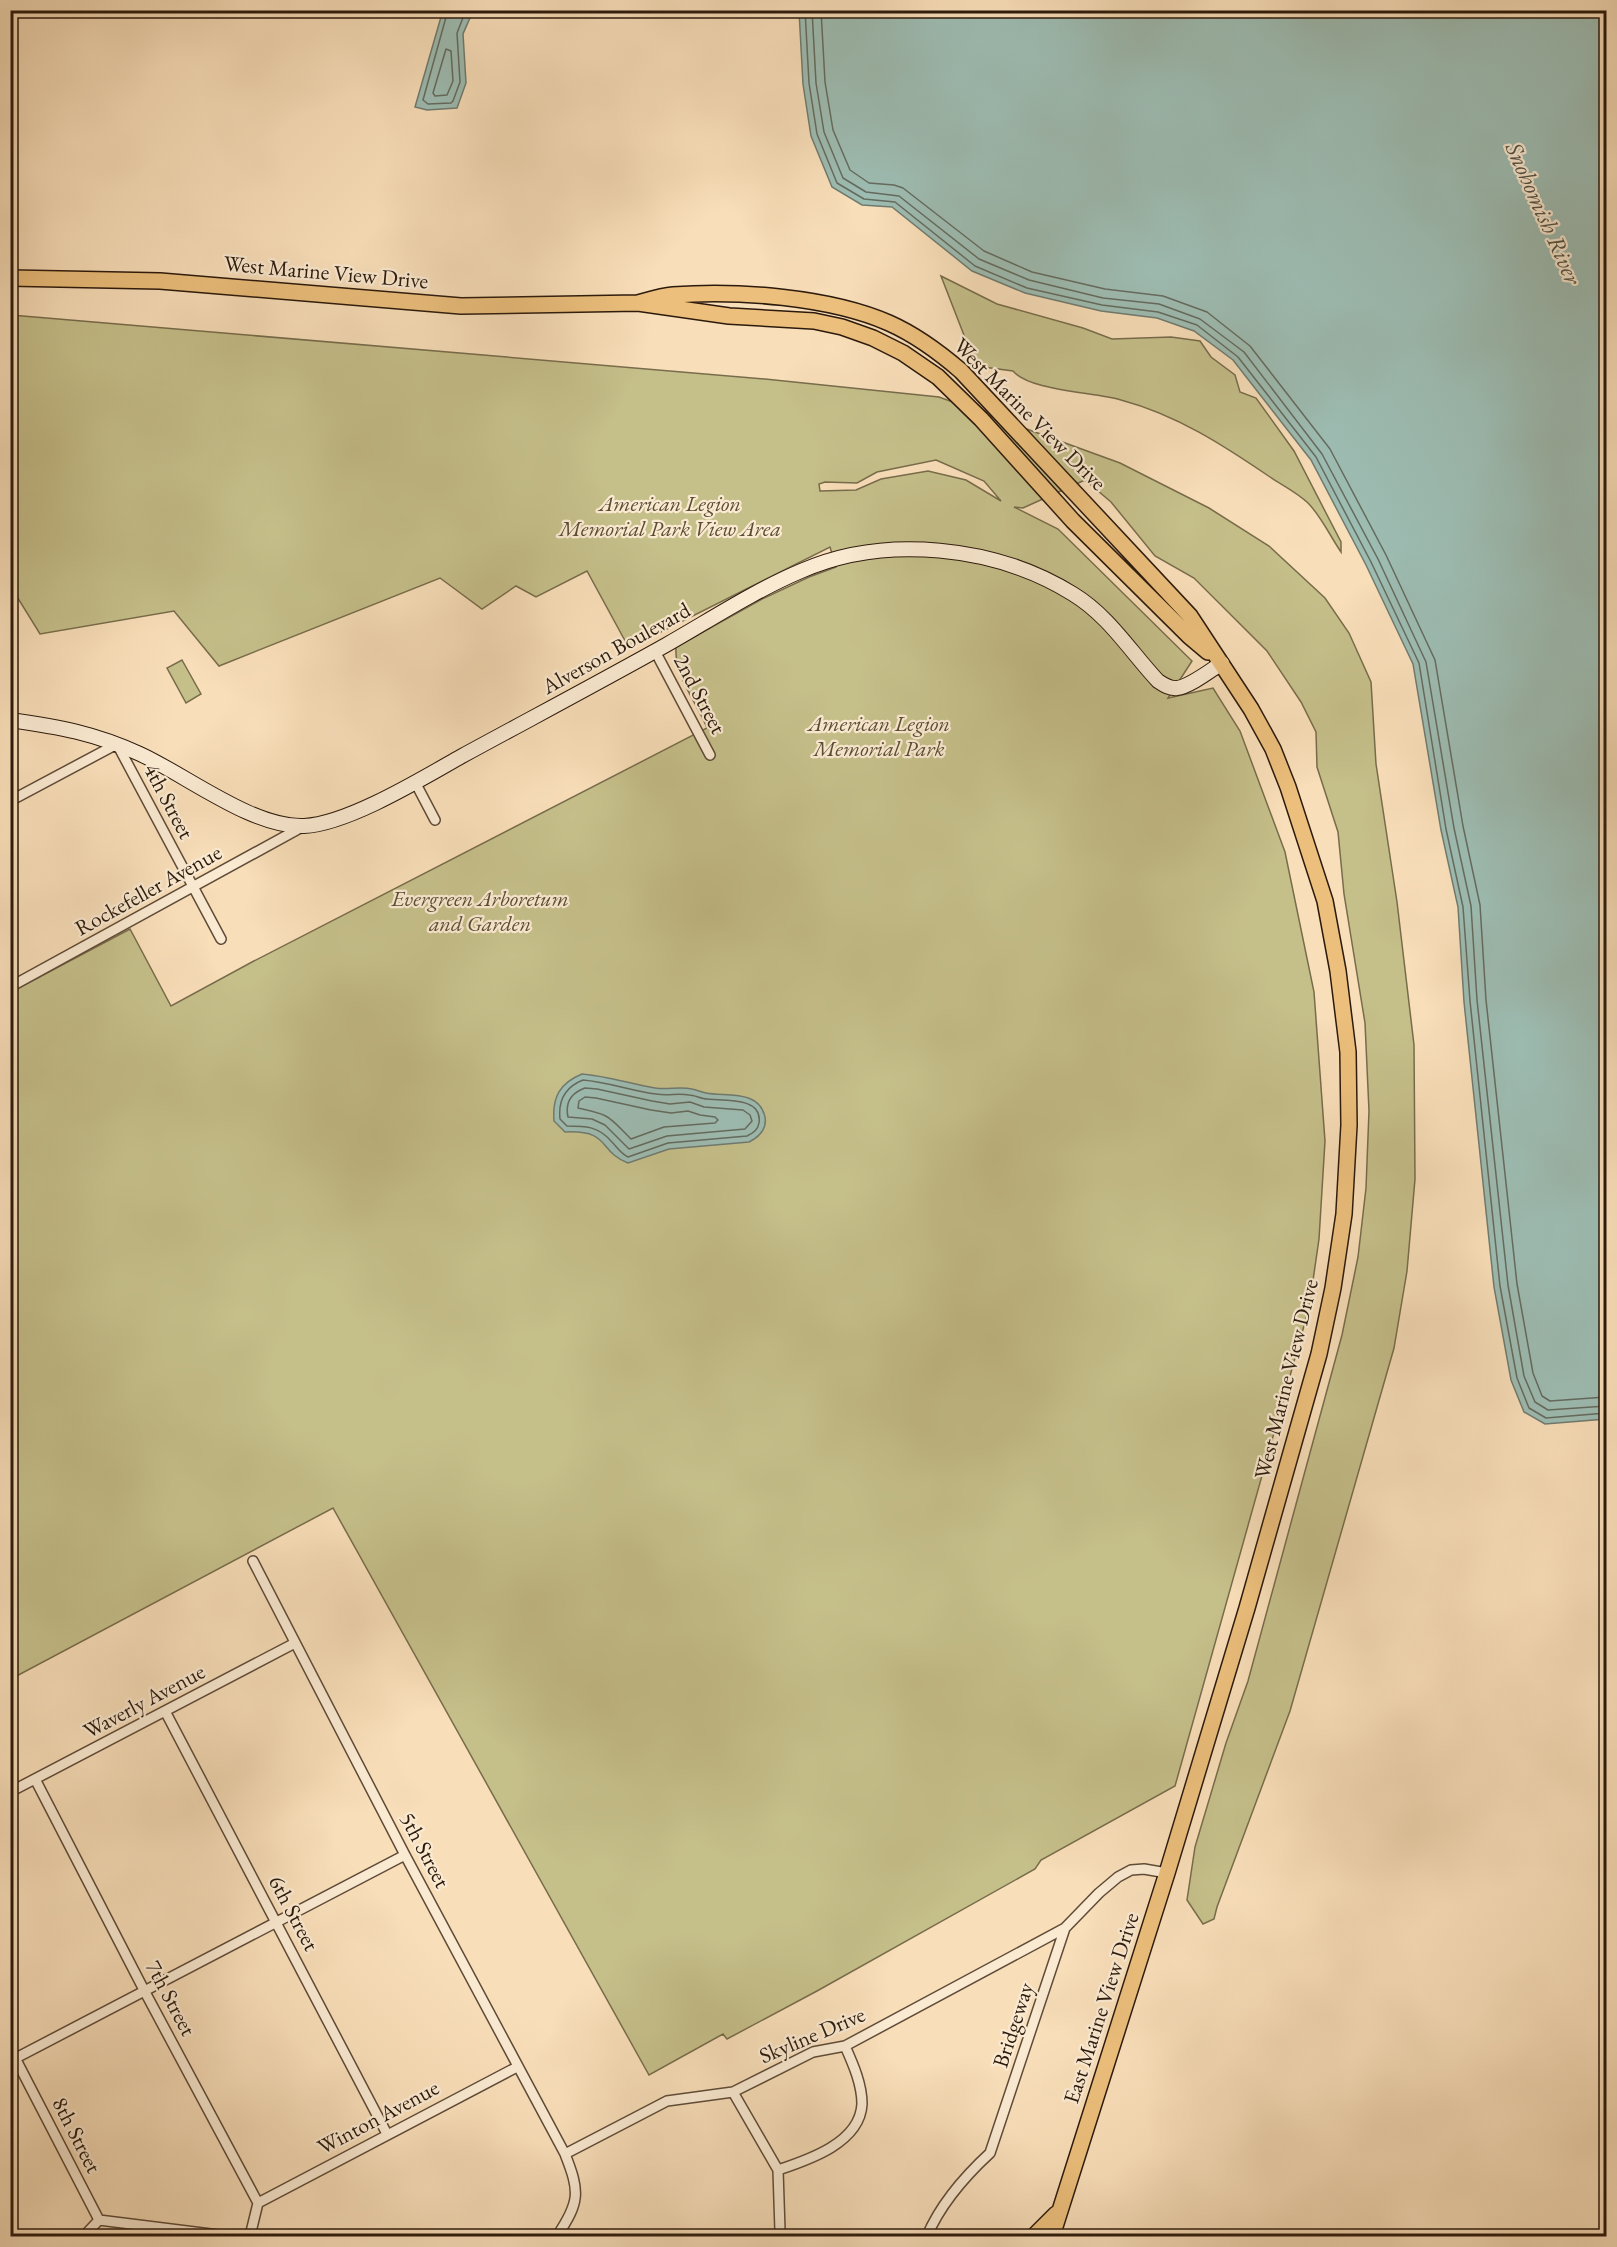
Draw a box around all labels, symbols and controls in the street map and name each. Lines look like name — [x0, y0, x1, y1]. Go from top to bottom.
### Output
water label: Snohomish River — [1498, 136, 1590, 291]
street label: West Marine View Drive — [223, 249, 430, 295]
street label: West Marine View Drive — [947, 331, 1113, 497]
park label: American Legion Memorial Park View Area — [557, 489, 781, 543]
street label: Alverson Boulevard — [536, 595, 696, 701]
street label: 2nd Street — [667, 649, 733, 739]
park label: American Legion Memorial Park — [806, 709, 950, 763]
street label: 4th Street — [137, 758, 201, 844]
street label: Rockefeller Avenue — [69, 837, 227, 942]
park label: Evergreen Arboretum and Garden — [390, 884, 569, 938]
street label: West Marine View Drive — [1247, 1276, 1325, 1482]
street label: Waverly Avenue — [78, 1657, 210, 1745]
street label: 5th Street — [393, 1807, 457, 1893]
street label: 6th Street — [262, 1870, 326, 1956]
street label: East Marine View Drive — [1056, 1908, 1146, 2107]
street label: 7th Street — [139, 1955, 203, 2041]
street label: Bridgeway — [986, 1978, 1040, 2071]
street label: Skyline Drive — [755, 2000, 870, 2070]
street label: Winton Avenue — [312, 2073, 444, 2161]
street label: 8th Street — [46, 2092, 108, 2178]

